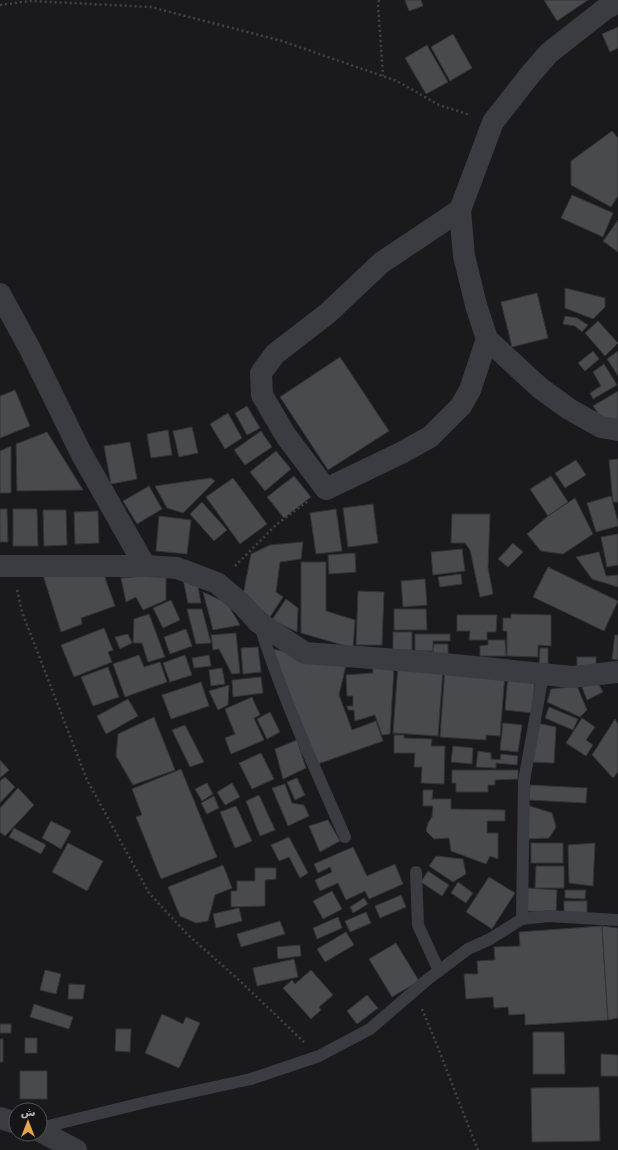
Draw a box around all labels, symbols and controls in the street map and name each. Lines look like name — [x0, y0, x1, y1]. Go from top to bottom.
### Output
north arrow — [8, 1102, 48, 1142]
text: ش — [20, 1106, 36, 1119]

